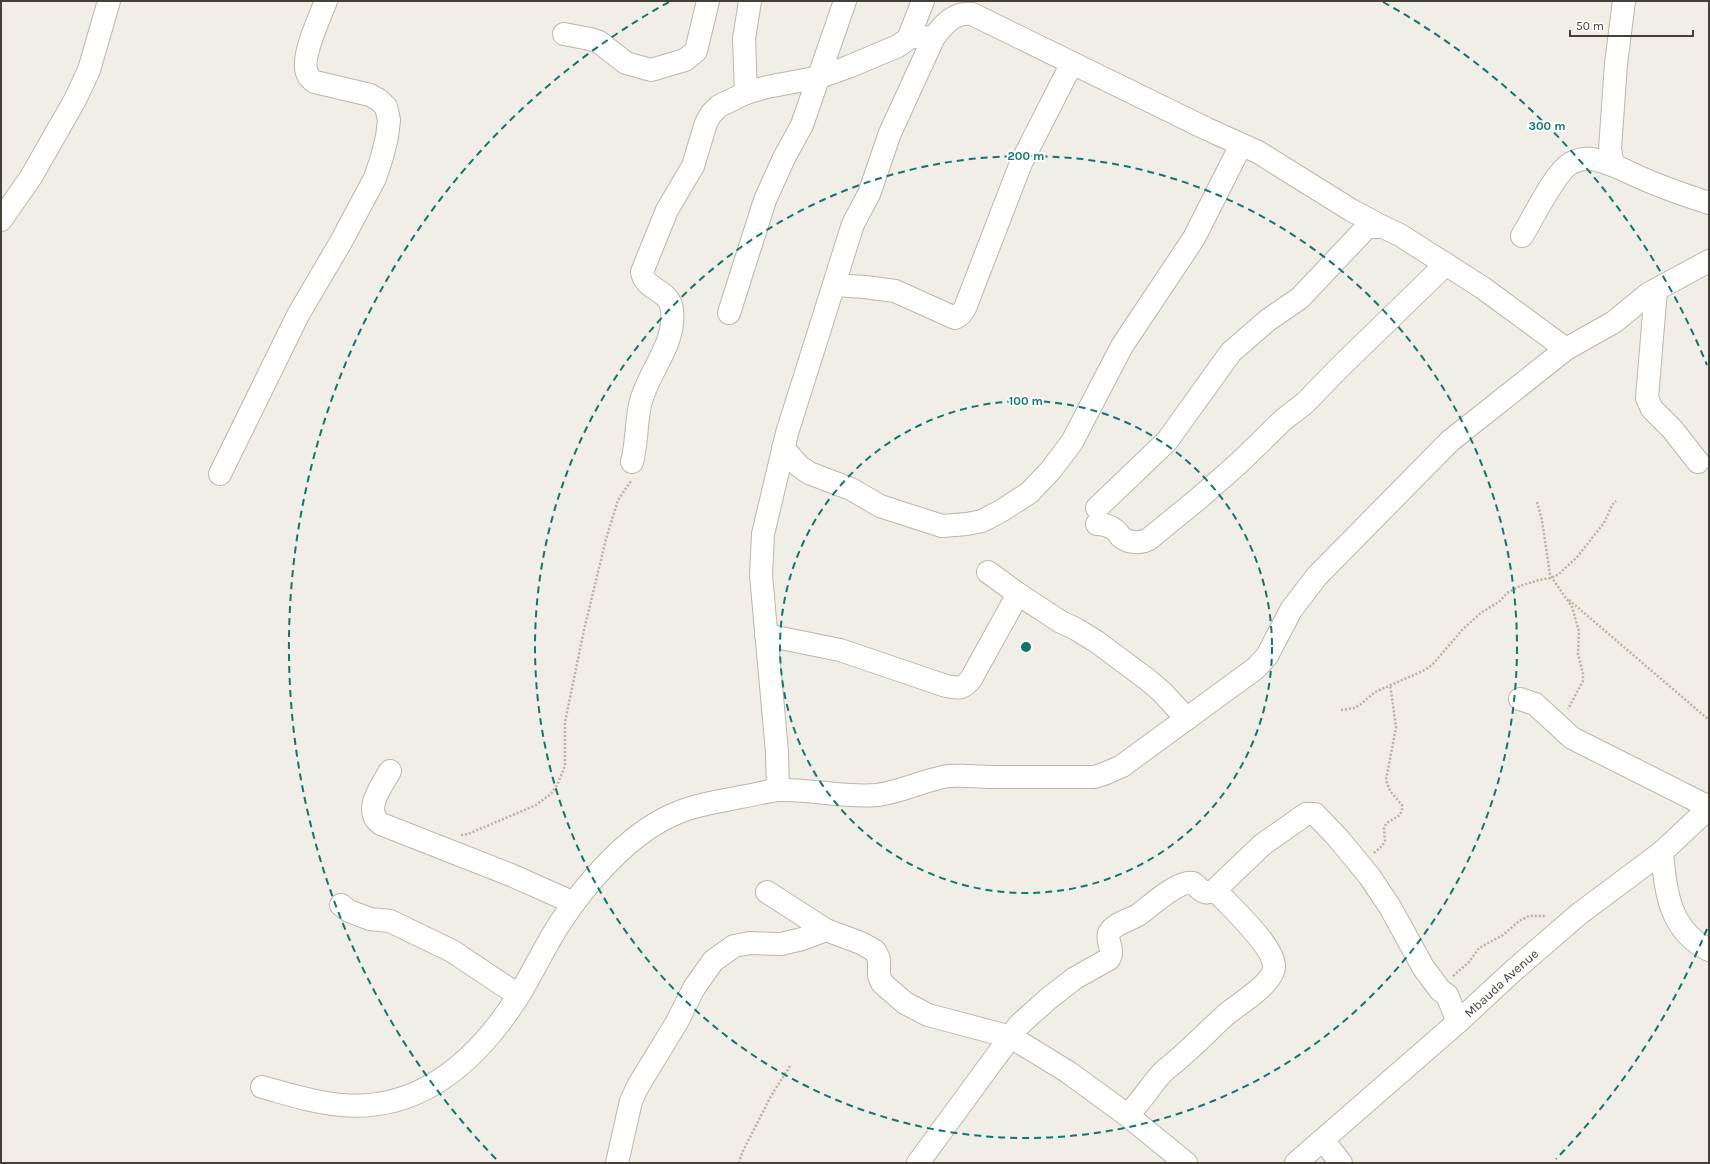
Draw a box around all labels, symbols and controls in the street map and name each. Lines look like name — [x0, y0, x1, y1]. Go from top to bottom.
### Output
scale bar — [1570, 12, 1693, 38]
text: 50 m — [1576, 19, 1604, 33]
text: 300 m — [1528, 119, 1566, 133]
text: 200 m — [1008, 149, 1044, 163]
text: 100 m — [1009, 394, 1043, 408]
centre of rings — [1019, 640, 1033, 654]
street label: Mbauda Avenue — [1461, 946, 1542, 1020]

